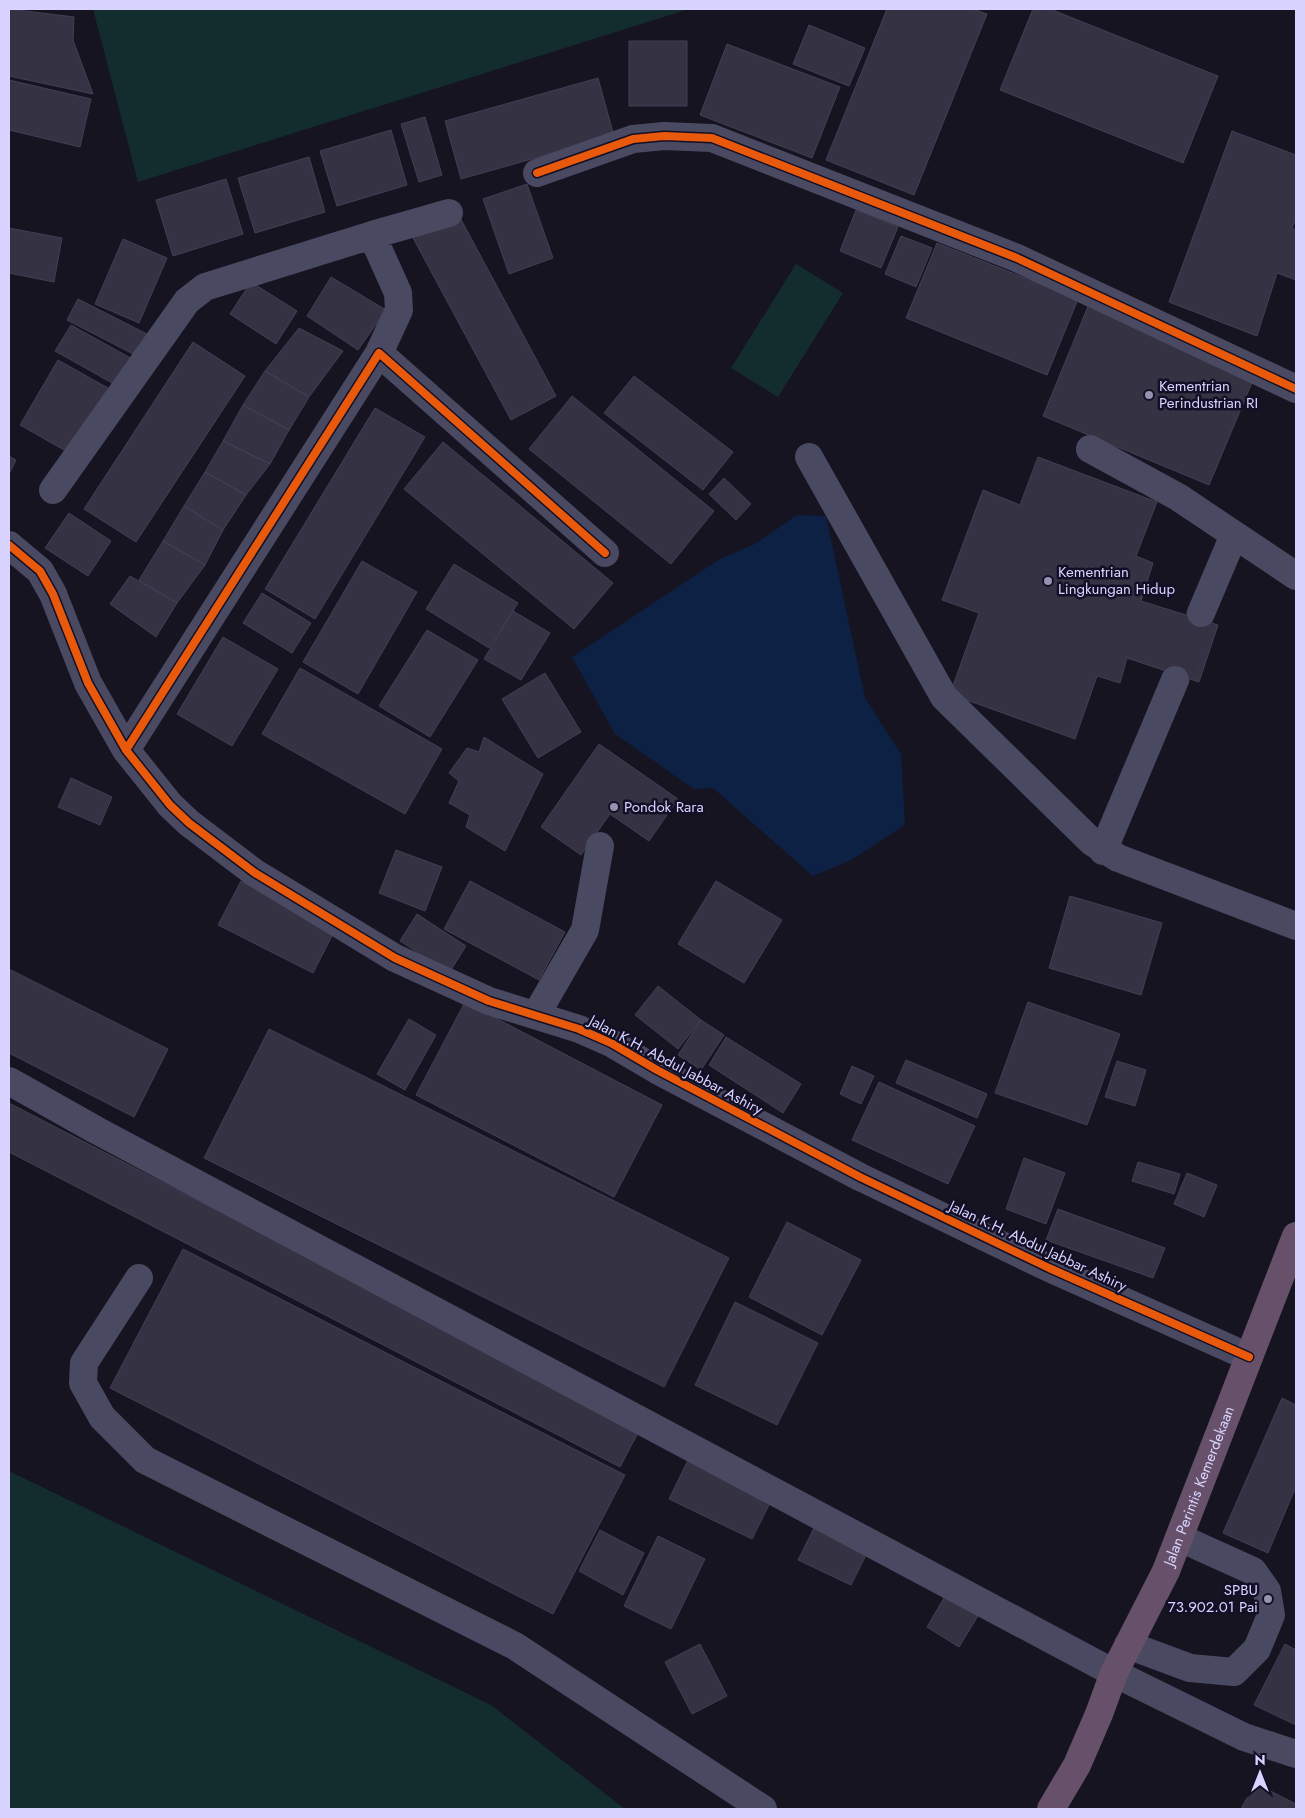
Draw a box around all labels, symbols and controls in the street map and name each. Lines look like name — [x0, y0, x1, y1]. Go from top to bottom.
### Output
place label: Kementrian Perindustrian RI — [1159, 375, 1258, 414]
marker: Kementrian Perindustrian RI — [1143, 389, 1155, 401]
place label: Kementrian Lingkungan Hidup — [1058, 561, 1175, 600]
marker: Kementrian Lingkungan Hidup — [1042, 575, 1054, 587]
place label: Pondok Rara — [624, 796, 704, 818]
marker: Pondok Rara — [608, 801, 620, 813]
street label: Jalan K.H. Abdul Jabbar Ashiry — [583, 1009, 767, 1120]
street label: Jalan K.H. Abdul Jabbar Ashiry — [944, 1194, 1131, 1297]
street label: Jalan Perintis Kemerdekaan — [1157, 1403, 1240, 1571]
place label: SPBU 73.902.01 Pai — [1168, 1579, 1258, 1618]
marker: SPBU 73.902.01 Pai — [1262, 1593, 1274, 1605]
north arrow — [1235, 1748, 1285, 1798]
text: N — [1254, 1750, 1266, 1770]

